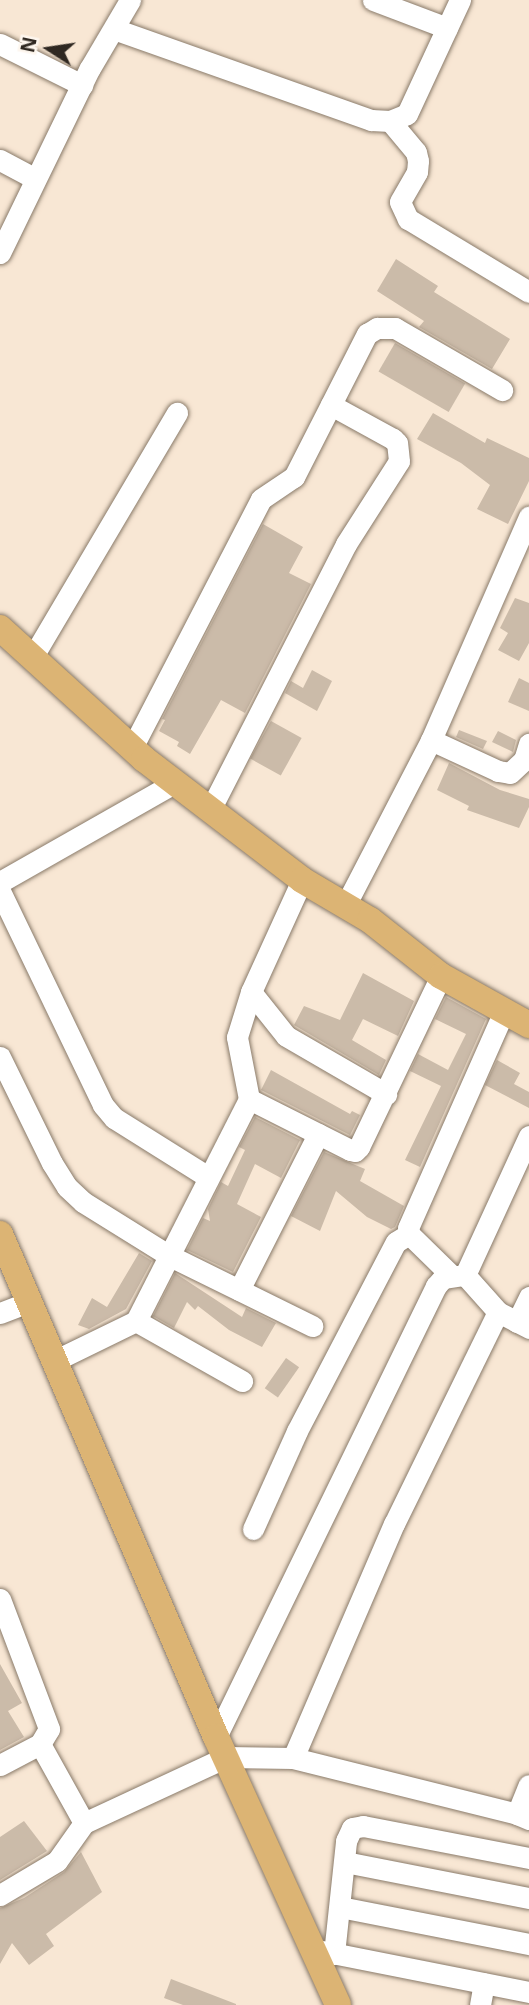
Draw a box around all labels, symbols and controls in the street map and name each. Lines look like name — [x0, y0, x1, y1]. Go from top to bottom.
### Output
north arrow — [14, 14, 84, 84]
text: N — [14, 34, 43, 55]

